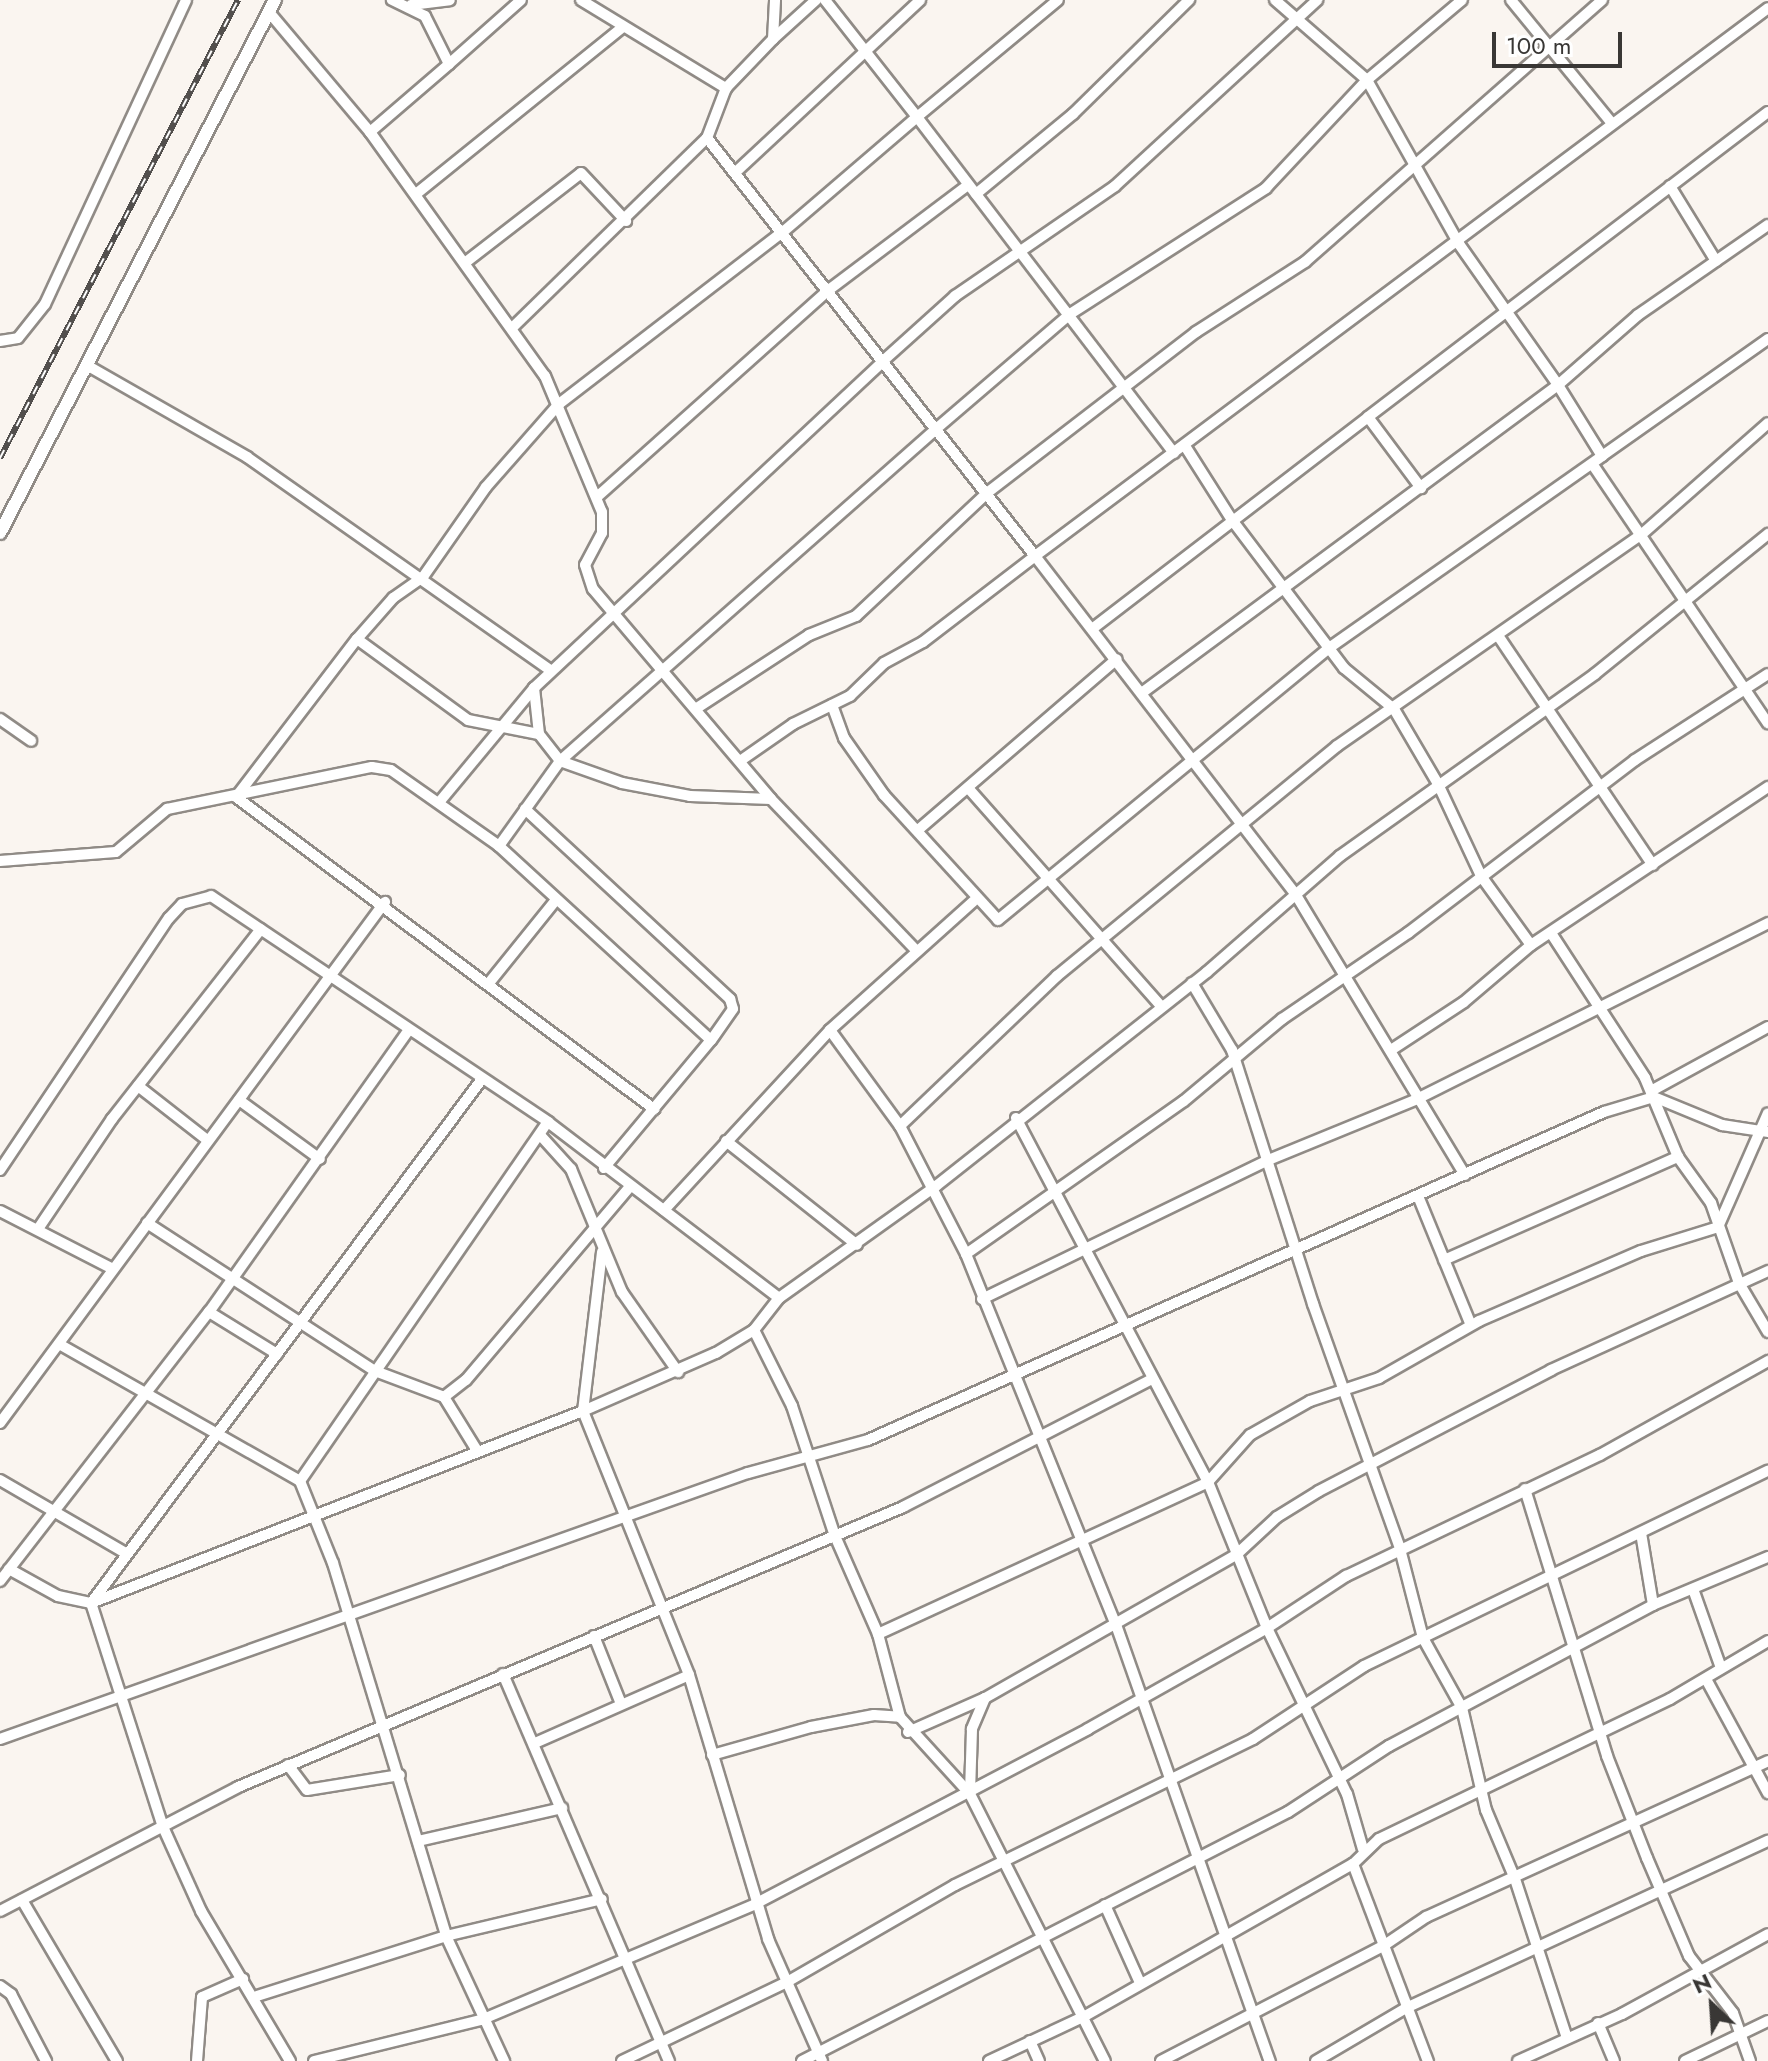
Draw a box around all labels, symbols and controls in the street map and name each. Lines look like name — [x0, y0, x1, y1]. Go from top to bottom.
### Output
scale bar — [1496, 16, 1626, 66]
text: 100 m — [1506, 28, 1572, 63]
north arrow — [1672, 1965, 1752, 2045]
text: N — [1687, 1965, 1717, 2001]

